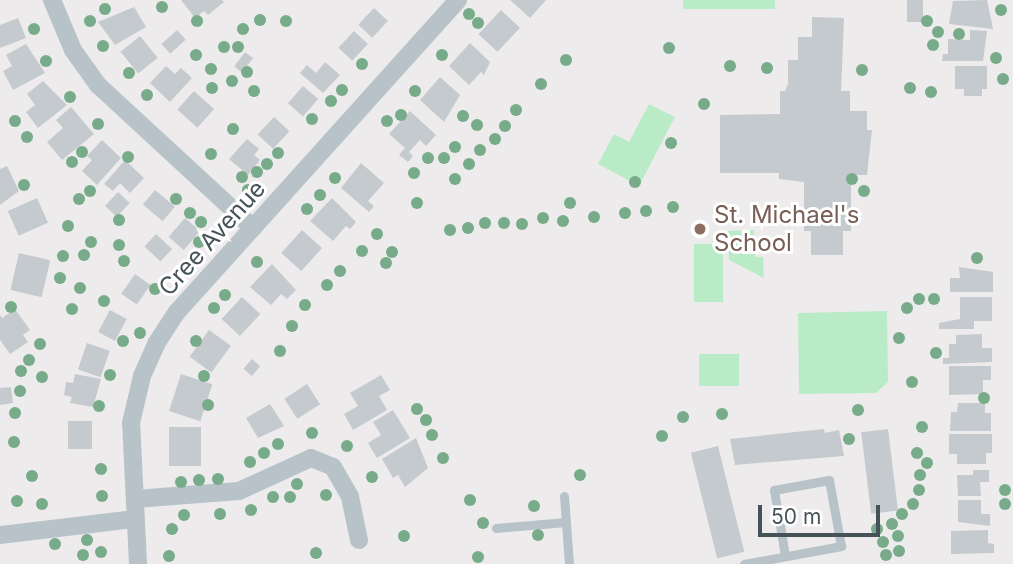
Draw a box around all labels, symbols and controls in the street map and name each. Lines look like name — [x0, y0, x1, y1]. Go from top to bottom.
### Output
street label: Cree Avenue — [153, 174, 271, 302]
place label: St. Michael's School — [714, 201, 859, 257]
marker: St. Michael's School — [692, 221, 708, 237]
scale bar — [761, 490, 884, 534]
text: 50 m — [771, 504, 821, 529]

